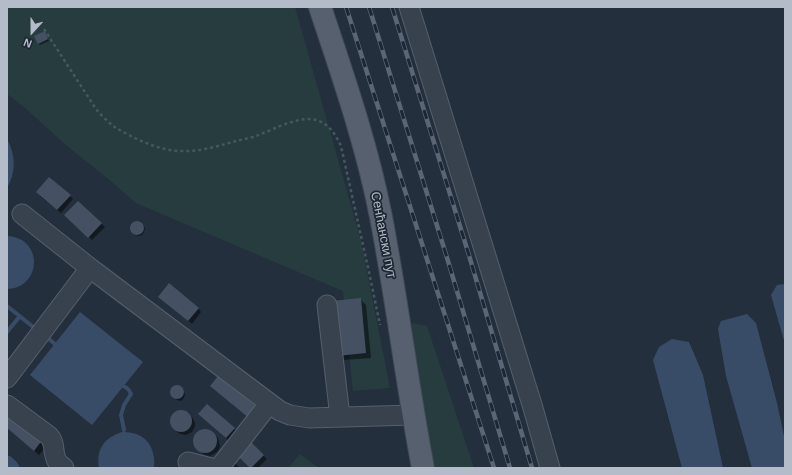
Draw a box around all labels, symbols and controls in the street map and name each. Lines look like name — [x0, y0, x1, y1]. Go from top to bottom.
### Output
north arrow — [12, 12, 52, 52]
text: N — [22, 36, 34, 50]
street label: Сенћански пут — [367, 190, 399, 280]

